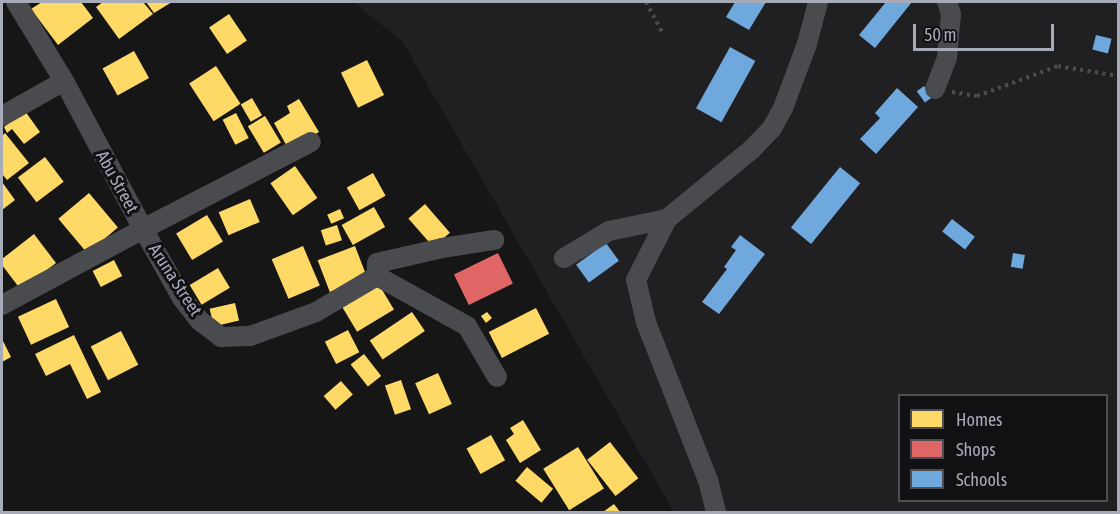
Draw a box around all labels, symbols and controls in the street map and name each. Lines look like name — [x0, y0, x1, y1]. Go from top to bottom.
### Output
scale bar — [916, 12, 1057, 50]
text: 50 m — [924, 24, 956, 45]
street label: Abu Street — [91, 147, 143, 217]
street label: Aruna Street — [144, 240, 206, 320]
legend — [898, 394, 1108, 502]
text: Homes — [956, 409, 1002, 430]
text: Shops — [956, 439, 996, 460]
text: Schools — [956, 469, 1007, 490]

